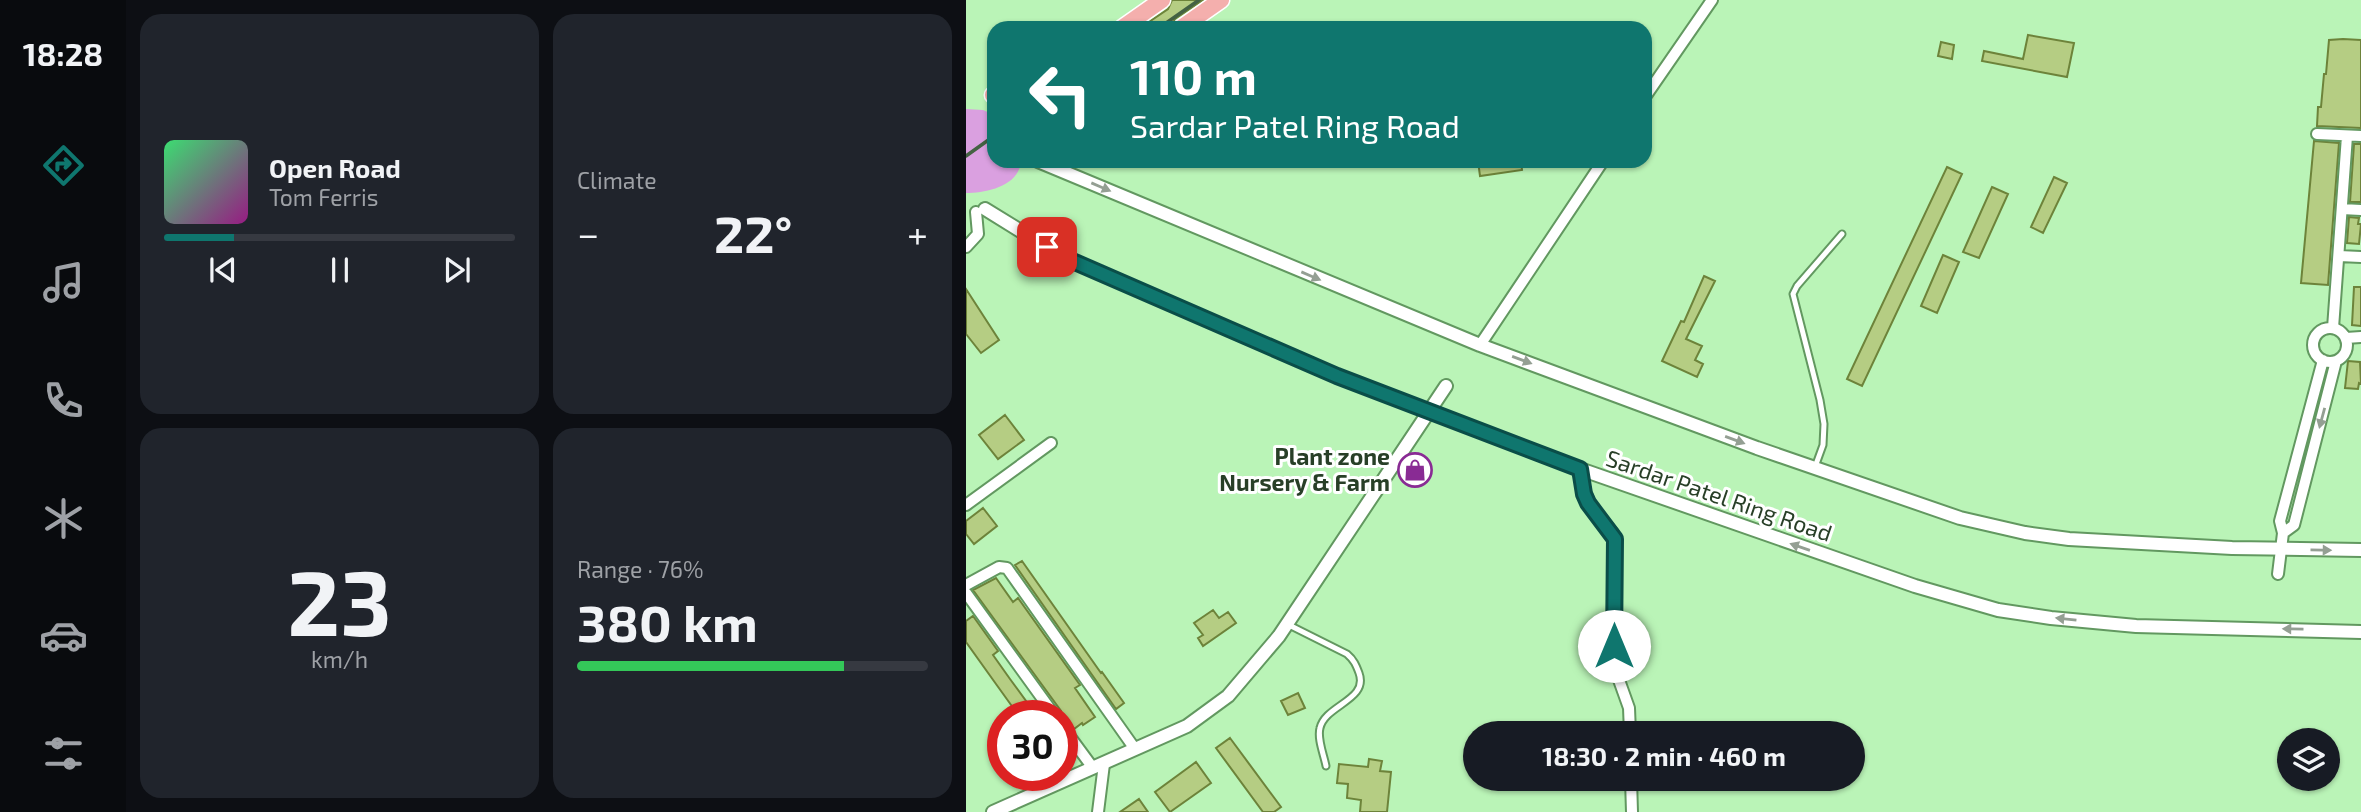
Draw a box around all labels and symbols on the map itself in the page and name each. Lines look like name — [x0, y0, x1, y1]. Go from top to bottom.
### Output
one-way arrow — [1091, 182, 1112, 193]
pin — [1017, 217, 1077, 277]
one-way arrow — [1301, 270, 1321, 282]
one-way arrow — [1512, 355, 1533, 366]
one-way arrow — [2316, 408, 2327, 430]
one-way arrow — [1725, 434, 1746, 445]
place label: Plant zone Nursery & Farm — [1219, 442, 1390, 496]
street label: Sardar Patel Ring Road — [1603, 443, 1836, 547]
shop icon: Plant zone Nursery & Farm — [1396, 451, 1434, 489]
one-way arrow — [1789, 541, 1810, 552]
one-way arrow — [2310, 544, 2332, 556]
position arrow — [1577, 609, 1651, 683]
one-way arrow — [2054, 614, 2076, 625]
one-way arrow — [2282, 623, 2304, 635]
speed limit sign: 30 — [987, 700, 1078, 791]

